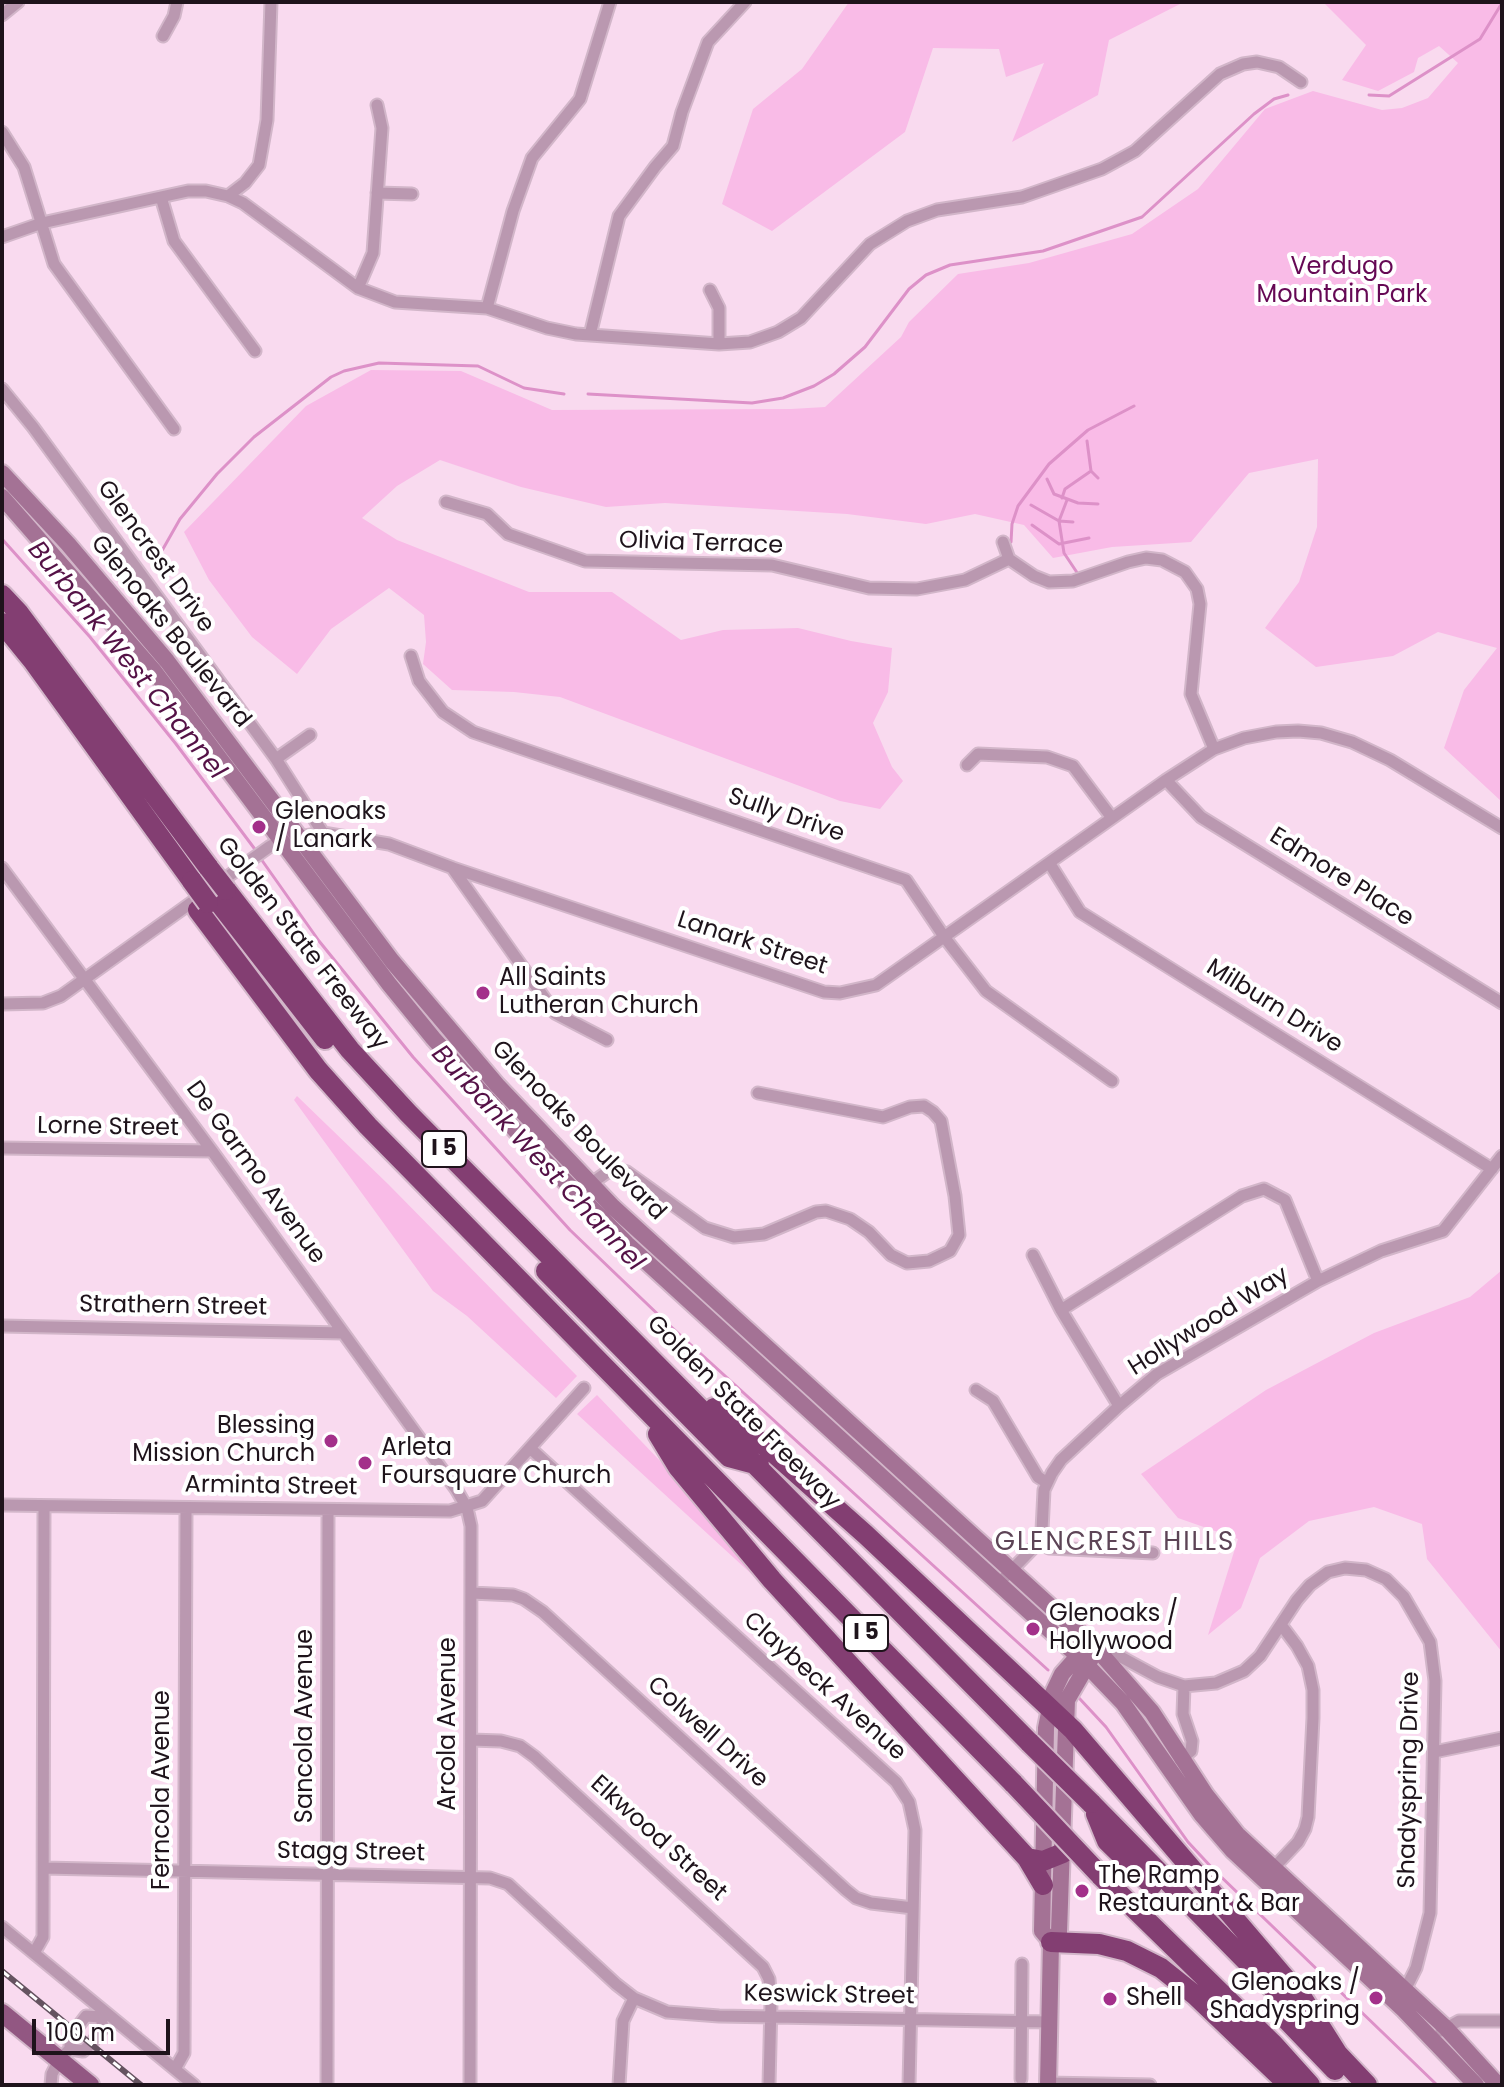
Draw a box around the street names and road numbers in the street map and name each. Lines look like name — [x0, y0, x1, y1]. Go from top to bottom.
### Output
street label: Glencrest Drive — [90, 475, 220, 639]
street label: Olivia Terrace — [618, 527, 784, 561]
street label: Glenoaks Boulevard — [84, 530, 256, 734]
street label: Sully Drive — [724, 783, 848, 849]
street label: Edmore Place — [1264, 822, 1418, 934]
street label: Golden State Freeway — [210, 832, 394, 1056]
street label: Lanark Street — [673, 906, 831, 982]
street label: Milburn Drive — [1201, 954, 1347, 1060]
street label: Glenoaks Boulevard — [485, 1035, 671, 1227]
street label: De Garmo Avenue — [179, 1076, 331, 1270]
street label: Lorne Street — [37, 1112, 179, 1144]
road number: I 5 — [422, 1131, 466, 1167]
street label: Hollywood Way — [1124, 1261, 1294, 1383]
street label: Strathern Street — [79, 1291, 267, 1323]
street label: Golden State Freeway — [640, 1310, 846, 1516]
street label: Arminta Street — [184, 1471, 358, 1503]
street label: Claybeck Avenue — [737, 1606, 911, 1768]
road number: I 5 — [844, 1615, 888, 1651]
street label: Sancola Avenue — [292, 1629, 320, 1823]
street label: Arcola Avenue — [435, 1637, 463, 1811]
street label: Colwell Drive — [641, 1671, 773, 1795]
street label: Shadyspring Drive — [1394, 1671, 1426, 1889]
street label: Ferncola Avenue — [149, 1690, 177, 1890]
street label: Elkwood Street — [584, 1770, 732, 1908]
street label: Stagg Street — [277, 1837, 425, 1869]
street label: Keswick Street — [743, 1980, 915, 2012]

